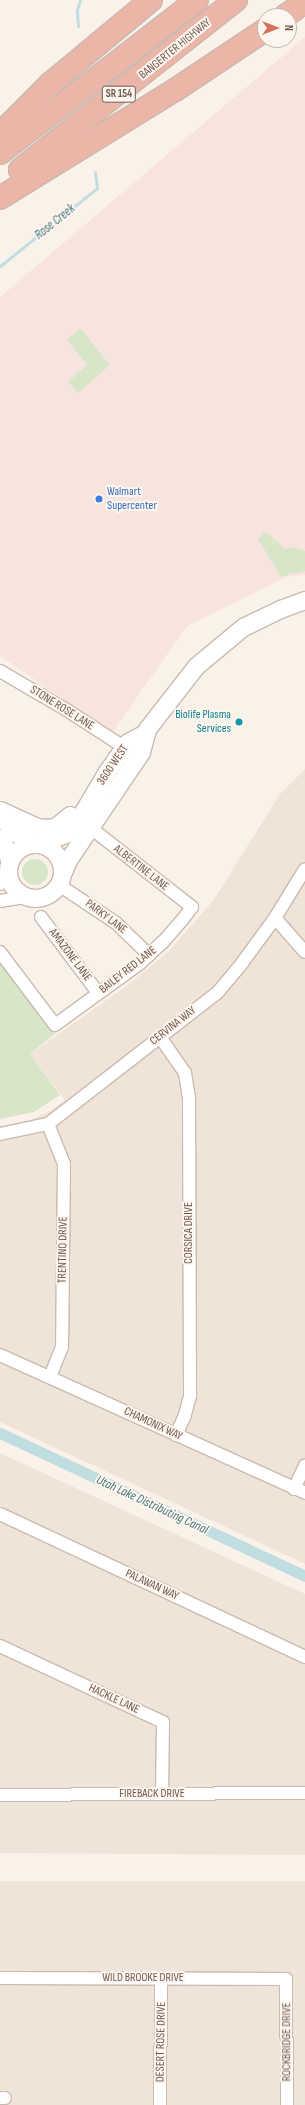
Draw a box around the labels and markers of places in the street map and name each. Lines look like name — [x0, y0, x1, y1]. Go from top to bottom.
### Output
place label: Walmart Supercenter — [107, 485, 157, 513]
marker: Walmart Supercenter — [94, 494, 104, 504]
place label: Biolife Plasma Services — [175, 708, 231, 736]
marker: Biolife Plasma Services — [234, 717, 244, 727]

